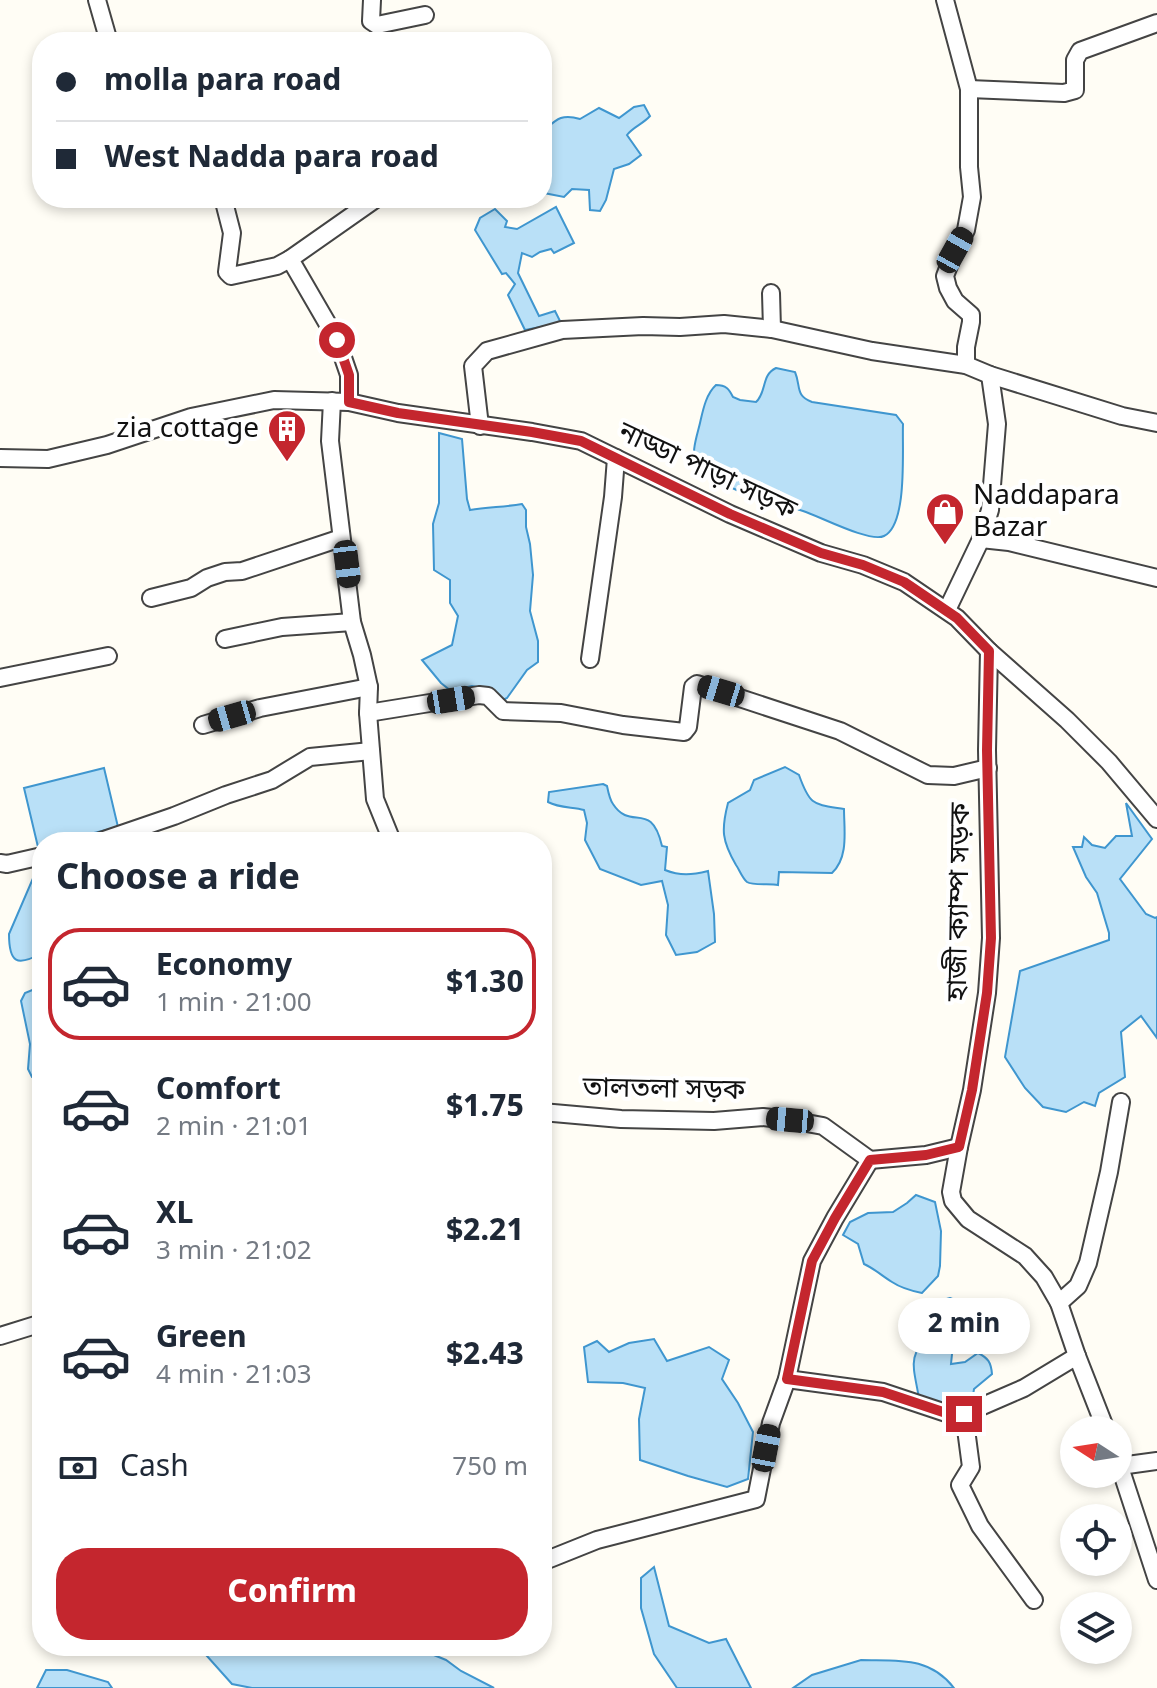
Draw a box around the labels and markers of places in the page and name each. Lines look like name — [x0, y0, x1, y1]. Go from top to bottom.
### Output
building icon: zia cottage — [266, 408, 308, 463]
place label: zia cottage — [116, 411, 259, 448]
place label: Naddapara Bazar — [973, 478, 1120, 547]
shop icon: Naddapara Bazar — [924, 491, 966, 546]

